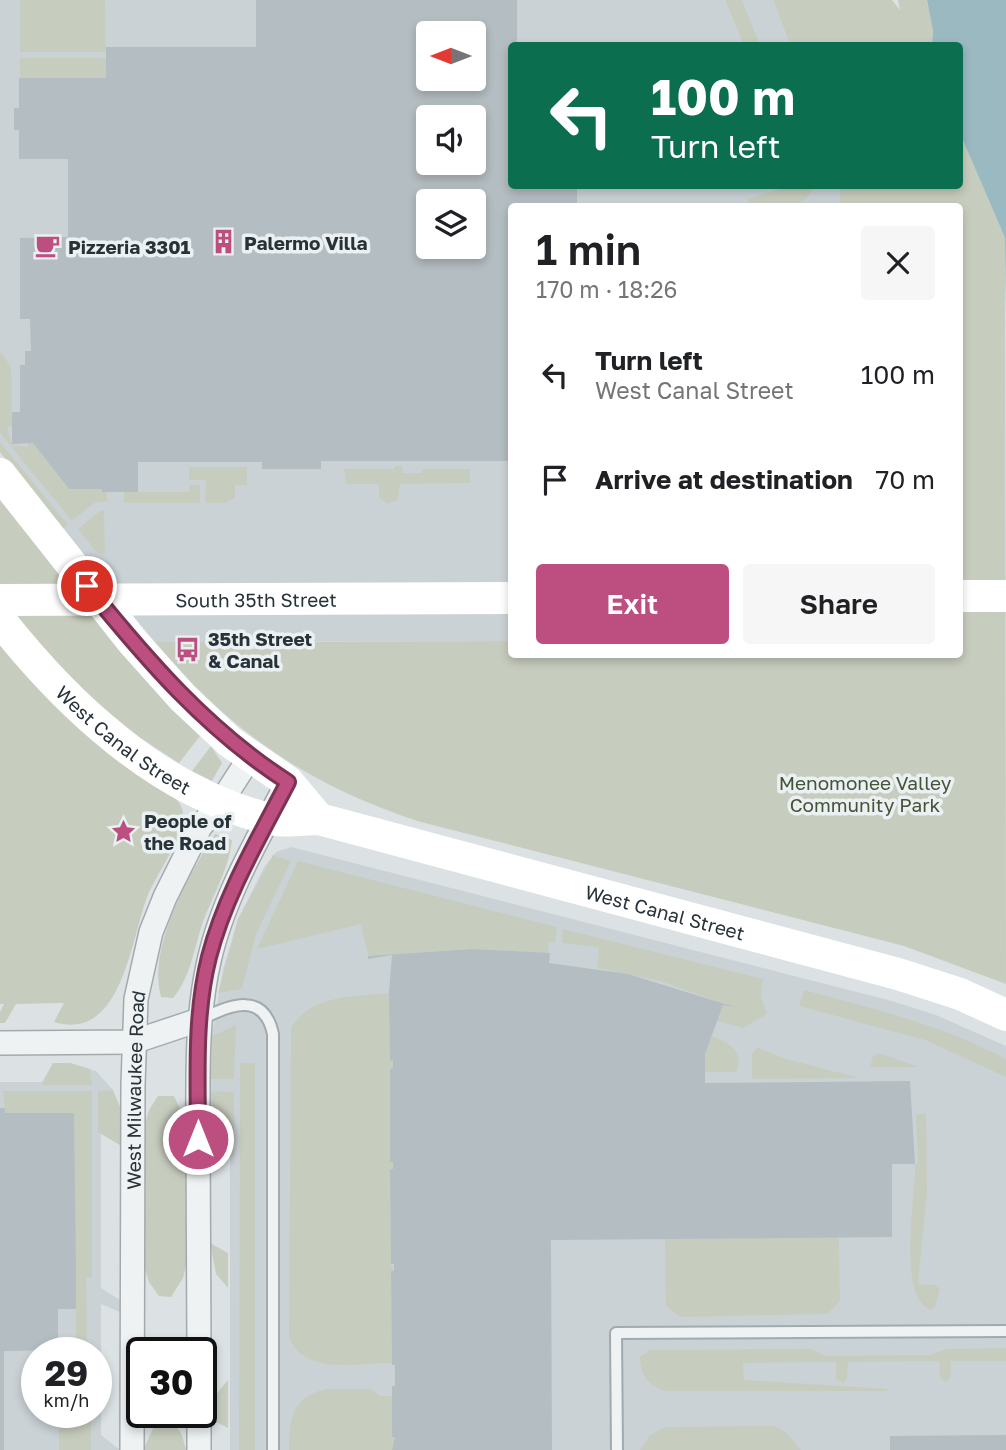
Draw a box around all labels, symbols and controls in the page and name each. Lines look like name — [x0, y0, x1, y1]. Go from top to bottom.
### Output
north arrow — [416, 21, 486, 91]
map controls — [416, 21, 486, 259]
text: 100 m — [651, 67, 795, 126]
icon: left — [536, 70, 627, 161]
button: sound — [416, 105, 486, 175]
text: Turn left — [651, 127, 780, 165]
button: layers — [416, 189, 486, 259]
text: 1 min — [536, 224, 641, 274]
button: close — [861, 226, 935, 300]
building icon: Palermo Villa — [210, 228, 238, 256]
place label: Palermo Villa — [244, 231, 368, 254]
cafe icon: Pizzeria 3301 — [34, 232, 62, 260]
place label: Pizzeria 3301 — [68, 235, 191, 258]
text: 170 m · 18:26 — [536, 275, 677, 303]
text: Turn left — [595, 345, 703, 376]
icon: left — [536, 356, 574, 394]
text: 100 m — [861, 359, 935, 390]
text: West Canal Street — [595, 376, 794, 404]
icon: arrive — [536, 461, 574, 499]
text: Arrive at destination — [595, 464, 853, 495]
text: 70 m — [876, 464, 935, 495]
pin — [57, 556, 117, 616]
button: Exit — [536, 564, 729, 644]
button: Share — [743, 564, 935, 644]
icon: arrive — [68, 567, 106, 605]
street label: South 35th Street — [175, 587, 337, 611]
place label: 35th Street & Canal — [208, 627, 313, 672]
bus stop icon: 35th Street & Canal — [174, 635, 202, 663]
street label: West Canal Street — [52, 680, 195, 798]
park label: Menomonee Valley Community Park — [779, 771, 952, 816]
place label: People of the Road — [144, 809, 231, 854]
place icon: People of the Road — [110, 817, 138, 845]
street label: West Canal Street — [583, 879, 747, 944]
street label: West Milwaukee Road — [121, 988, 149, 1190]
position arrow — [161, 1102, 235, 1176]
speed limit sign: 30 — [126, 1337, 217, 1428]
text: 29 — [45, 1352, 88, 1394]
text: km/h — [44, 1389, 89, 1411]

